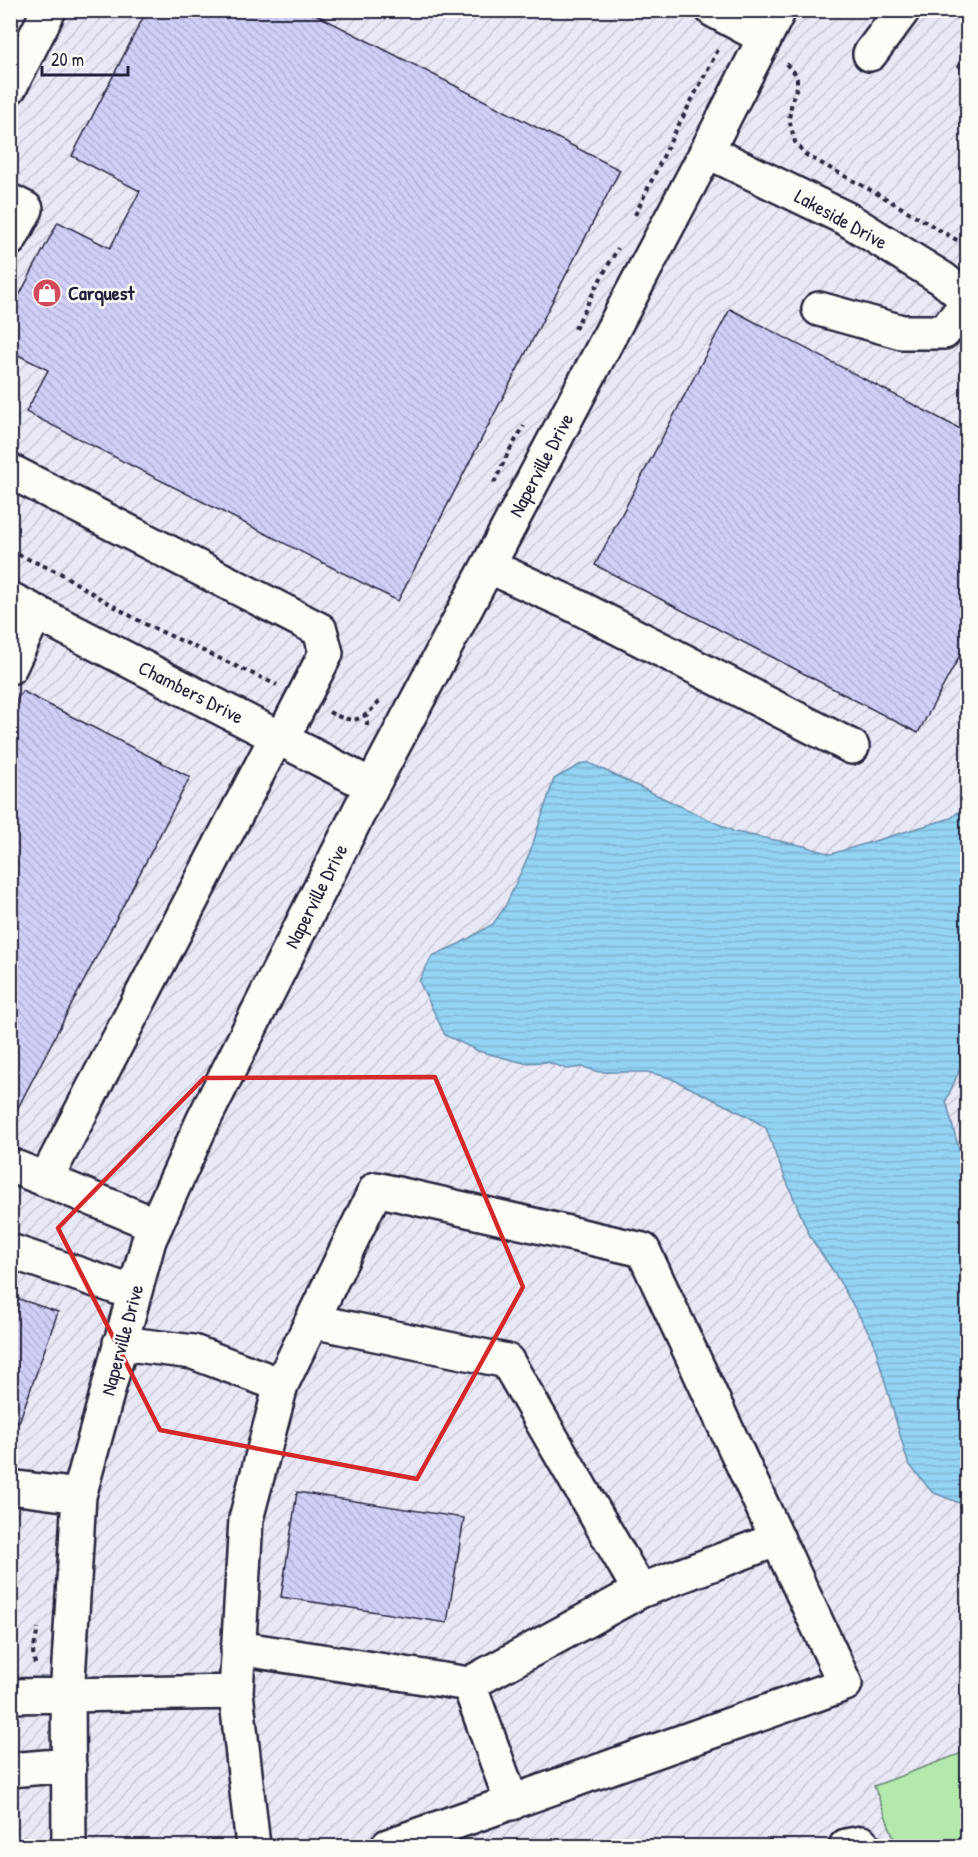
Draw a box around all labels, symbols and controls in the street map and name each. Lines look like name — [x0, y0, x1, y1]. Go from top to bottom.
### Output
scale bar — [42, 39, 128, 77]
text: 20 m — [51, 47, 84, 72]
street label: Lakeside Drive — [790, 182, 892, 255]
shop icon: Carquest — [31, 277, 63, 309]
place label: Carquest — [68, 279, 135, 307]
street label: Naperville Drive — [502, 408, 579, 521]
street label: Chambers Drive — [134, 654, 248, 730]
street label: Naperville Drive — [278, 839, 353, 953]
street label: Naperville Drive — [94, 1281, 149, 1398]

